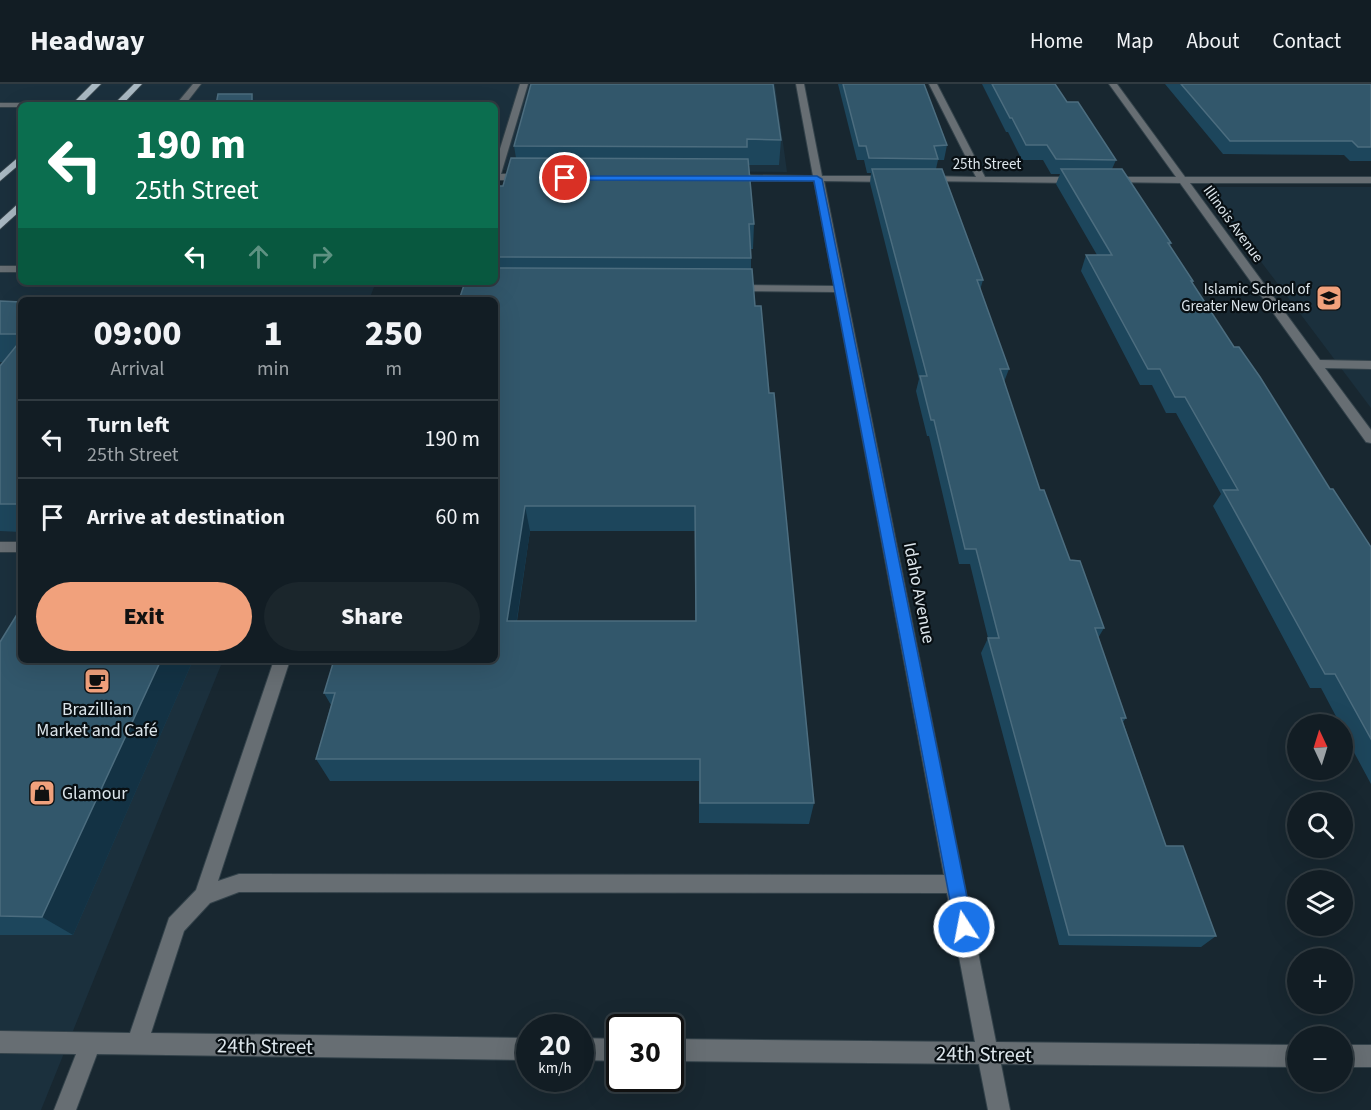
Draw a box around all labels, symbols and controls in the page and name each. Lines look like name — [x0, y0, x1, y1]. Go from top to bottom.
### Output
text: Headway — [30, 21, 145, 61]
text: Home — [1030, 26, 1083, 56]
text: Map — [1116, 26, 1154, 56]
text: About — [1187, 26, 1239, 56]
text: Contact — [1272, 26, 1341, 56]
text: 190 m — [135, 115, 246, 175]
icon: left — [36, 126, 114, 204]
pin — [539, 152, 590, 203]
street label: 25th Street — [953, 154, 1021, 175]
icon: arrive — [548, 161, 581, 194]
text: 25th Street — [135, 171, 259, 210]
street label: Illinois Avenue — [1198, 181, 1268, 267]
icon: left — [179, 240, 212, 273]
icon: ahead — [242, 240, 275, 273]
icon: right — [305, 240, 338, 273]
place label: Islamic School of Greater New Orleans — [1181, 279, 1311, 317]
school or university icon: Islamic School of Greater New Orleans — [1314, 283, 1344, 313]
text: 09:00 — [93, 308, 182, 359]
text: 1 — [264, 308, 283, 359]
text: 250 — [365, 308, 423, 359]
text: Arrival — [111, 355, 164, 383]
text: min — [257, 355, 289, 383]
text: m — [385, 355, 402, 383]
text: Turn left — [87, 409, 169, 441]
icon: left — [36, 423, 69, 456]
text: 190 m — [425, 423, 480, 455]
text: 25th Street — [87, 441, 179, 469]
icon: arrive — [36, 501, 69, 534]
text: Arrive at destination — [87, 501, 285, 533]
text: 60 m — [435, 501, 480, 533]
street label: Idaho Avenue — [897, 540, 941, 646]
button: Exit — [36, 582, 252, 651]
button: Share — [264, 582, 480, 651]
cafe icon: Brazillian Market and Café — [82, 666, 112, 696]
place label: Brazillian Market and Café — [36, 697, 158, 743]
north arrow — [1287, 714, 1353, 780]
map controls — [1287, 714, 1353, 1092]
shop icon: Glamour — [27, 778, 57, 808]
place label: Glamour — [62, 781, 128, 806]
button: search — [1287, 792, 1353, 858]
button: layers — [1287, 870, 1353, 936]
position arrow — [932, 895, 996, 959]
button: + — [1287, 948, 1353, 1014]
speed limit sign: 30 — [606, 1014, 684, 1092]
text: 20 — [539, 1024, 571, 1067]
button: − — [1287, 1026, 1353, 1092]
street label: 24th Street — [217, 1030, 313, 1062]
street label: 24th Street — [936, 1038, 1032, 1070]
text: km/h — [538, 1058, 572, 1079]

